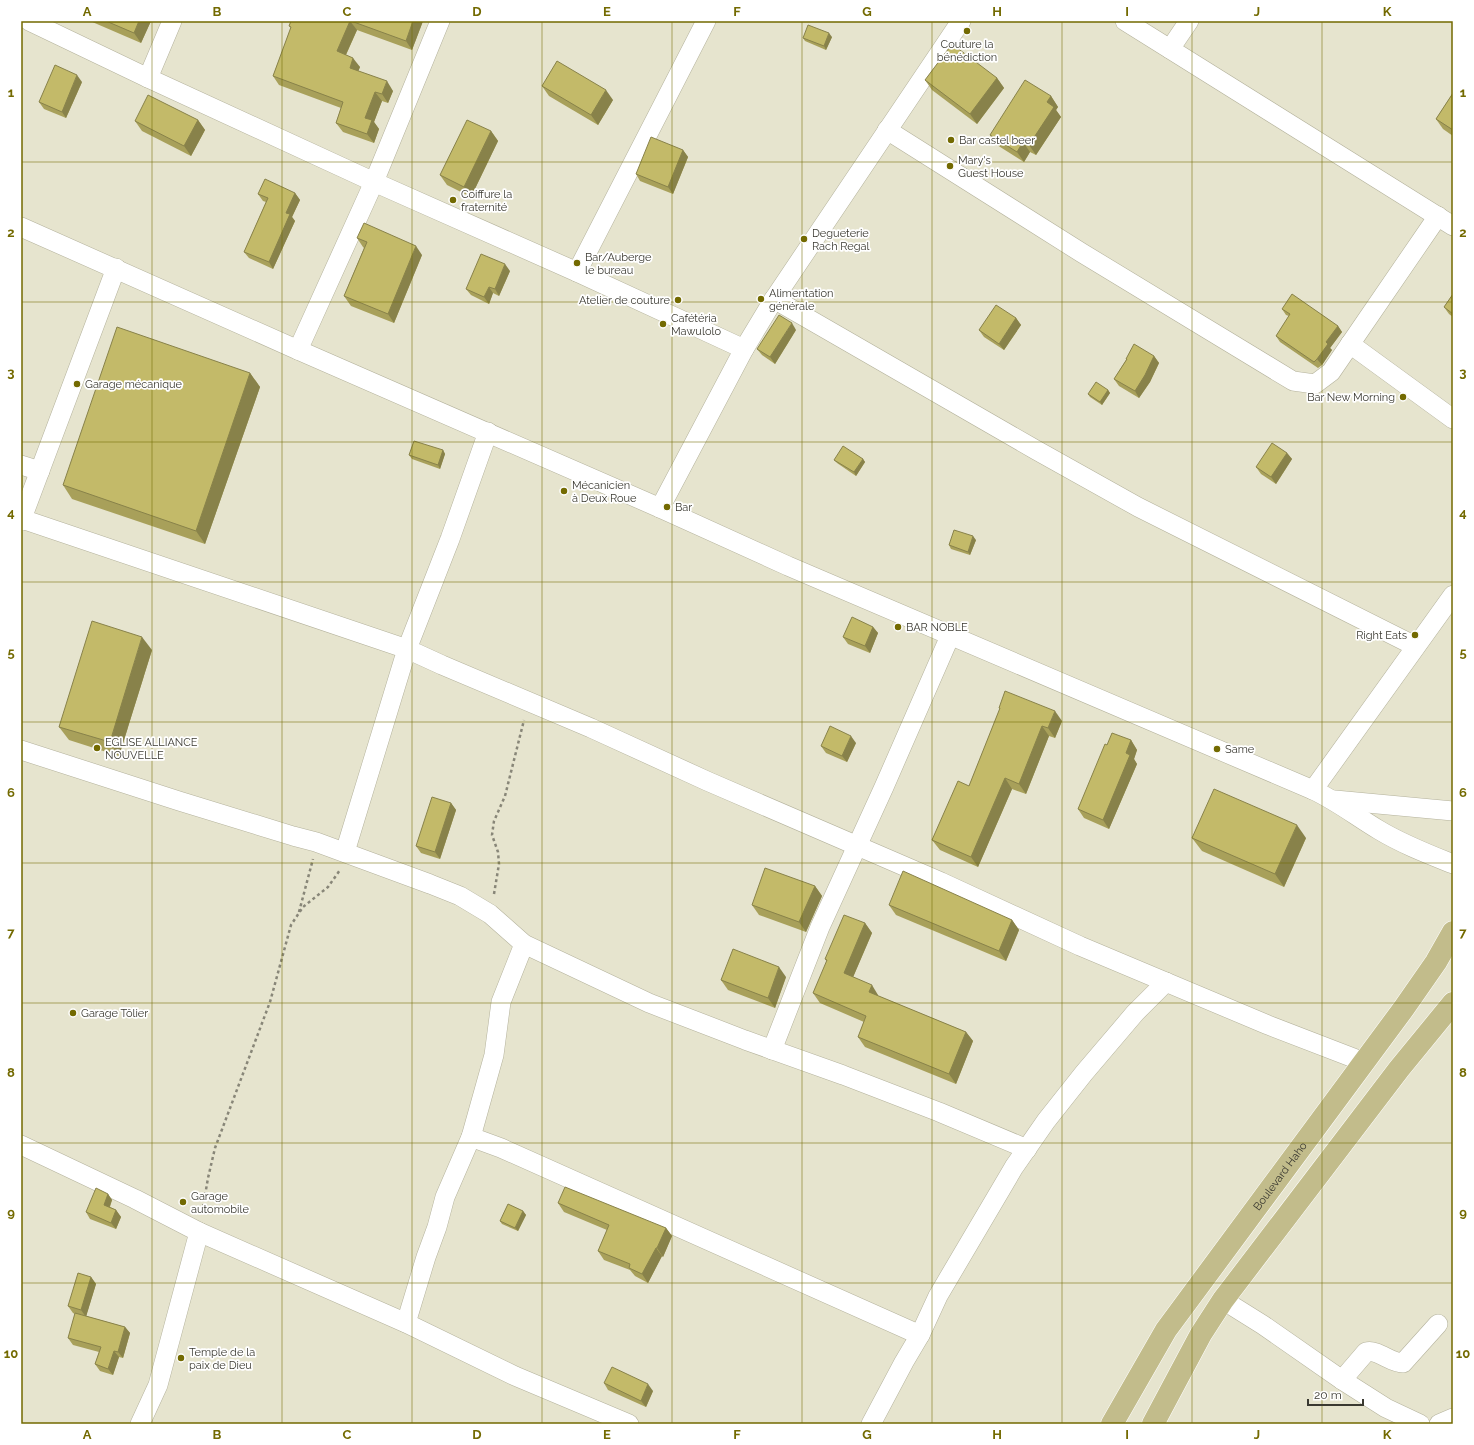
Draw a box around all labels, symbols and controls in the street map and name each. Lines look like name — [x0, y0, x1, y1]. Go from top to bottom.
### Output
text: A — [83, 4, 92, 19]
text: B — [213, 4, 222, 19]
text: C — [343, 4, 352, 19]
text: D — [472, 4, 482, 19]
text: E — [603, 4, 611, 19]
text: F — [733, 4, 741, 19]
text: G — [862, 4, 872, 19]
text: H — [992, 4, 1002, 19]
text: I — [1125, 4, 1129, 19]
text: J — [1254, 4, 1260, 19]
text: K — [1383, 4, 1392, 19]
marker: Couture la bénédiction — [962, 26, 972, 36]
place label: Couture la bénédiction — [937, 38, 997, 64]
text: 1 — [8, 85, 15, 100]
text: 1 — [1460, 85, 1467, 100]
place label: Bar castel beer — [959, 134, 1035, 147]
marker: Bar castel beer — [946, 135, 956, 145]
place label: Mary's Guest House — [958, 154, 1024, 180]
marker: Mary's Guest House — [945, 161, 955, 171]
place label: Coiffure la fraternité — [461, 188, 512, 214]
marker: Coiffure la fraternité — [448, 195, 458, 205]
text: 2 — [7, 225, 15, 240]
text: 2 — [1459, 225, 1467, 240]
place label: Degueterie Rach Regal — [812, 227, 870, 253]
marker: Degueterie Rach Regal — [799, 234, 809, 244]
place label: Bar/Auberge le bureau — [585, 251, 652, 277]
marker: Bar/Auberge le bureau — [572, 258, 582, 268]
place label: Alimentation générale — [769, 287, 833, 313]
place label: Atelier de couture — [579, 294, 671, 307]
marker: Alimentation générale — [756, 294, 766, 304]
marker: Atelier de couture — [673, 295, 683, 305]
place label: Cafétéria Mawulolo — [671, 312, 721, 338]
marker: Cafétéria Mawulolo — [658, 319, 668, 329]
text: 3 — [7, 365, 15, 380]
text: 3 — [1459, 365, 1467, 380]
place label: Garage mécanique — [85, 378, 182, 391]
marker: Garage mécanique — [72, 379, 82, 389]
place label: Bar New Morning — [1307, 391, 1395, 404]
marker: Bar New Morning — [1398, 392, 1408, 402]
place label: Mécanicien à Deux Roue — [572, 479, 637, 505]
marker: Mécanicien à Deux Roue — [559, 486, 569, 496]
place label: Bar — [675, 501, 692, 514]
marker: Bar — [662, 502, 672, 512]
text: 4 — [7, 505, 15, 520]
text: 4 — [1459, 505, 1467, 520]
place label: BAR NOBLE — [906, 621, 968, 634]
marker: BAR NOBLE — [893, 622, 903, 632]
place label: Right Eats — [1356, 629, 1407, 642]
marker: Right Eats — [1410, 630, 1420, 640]
text: 5 — [7, 645, 15, 660]
text: 5 — [1459, 645, 1467, 660]
place label: EGLISE ALLIANCE NOUVELLE — [105, 736, 198, 762]
marker: EGLISE ALLIANCE NOUVELLE — [92, 743, 102, 753]
place label: Same — [1225, 743, 1255, 756]
marker: Same — [1212, 744, 1222, 754]
text: 6 — [7, 785, 15, 800]
text: 6 — [1459, 785, 1467, 800]
text: 7 — [7, 925, 15, 940]
text: 7 — [1459, 925, 1467, 940]
place label: Garage Tôlier — [81, 1007, 148, 1020]
marker: Garage Tôlier — [68, 1008, 78, 1018]
text: 8 — [7, 1065, 15, 1080]
text: 8 — [1459, 1065, 1467, 1080]
street label: Boulevard Haho — [1250, 1139, 1310, 1213]
place label: Garage automobile — [191, 1190, 249, 1216]
marker: Garage automobile — [178, 1197, 188, 1207]
text: 9 — [7, 1205, 15, 1220]
text: 9 — [1459, 1205, 1467, 1220]
text: 10 — [4, 1346, 18, 1361]
place label: Temple de la paix de Dieu — [189, 1346, 255, 1372]
text: 10 — [1456, 1346, 1470, 1361]
marker: Temple de la paix de Dieu — [176, 1353, 186, 1363]
scale bar — [1308, 1381, 1363, 1407]
text: 20 m — [1314, 1388, 1342, 1402]
text: A — [83, 1427, 92, 1442]
text: B — [213, 1427, 222, 1442]
text: C — [343, 1427, 352, 1442]
text: D — [472, 1427, 482, 1442]
text: E — [603, 1427, 611, 1442]
text: F — [733, 1427, 741, 1442]
text: G — [862, 1427, 872, 1442]
text: H — [992, 1427, 1002, 1442]
text: I — [1125, 1427, 1129, 1442]
text: J — [1254, 1427, 1260, 1442]
text: K — [1383, 1427, 1392, 1442]

